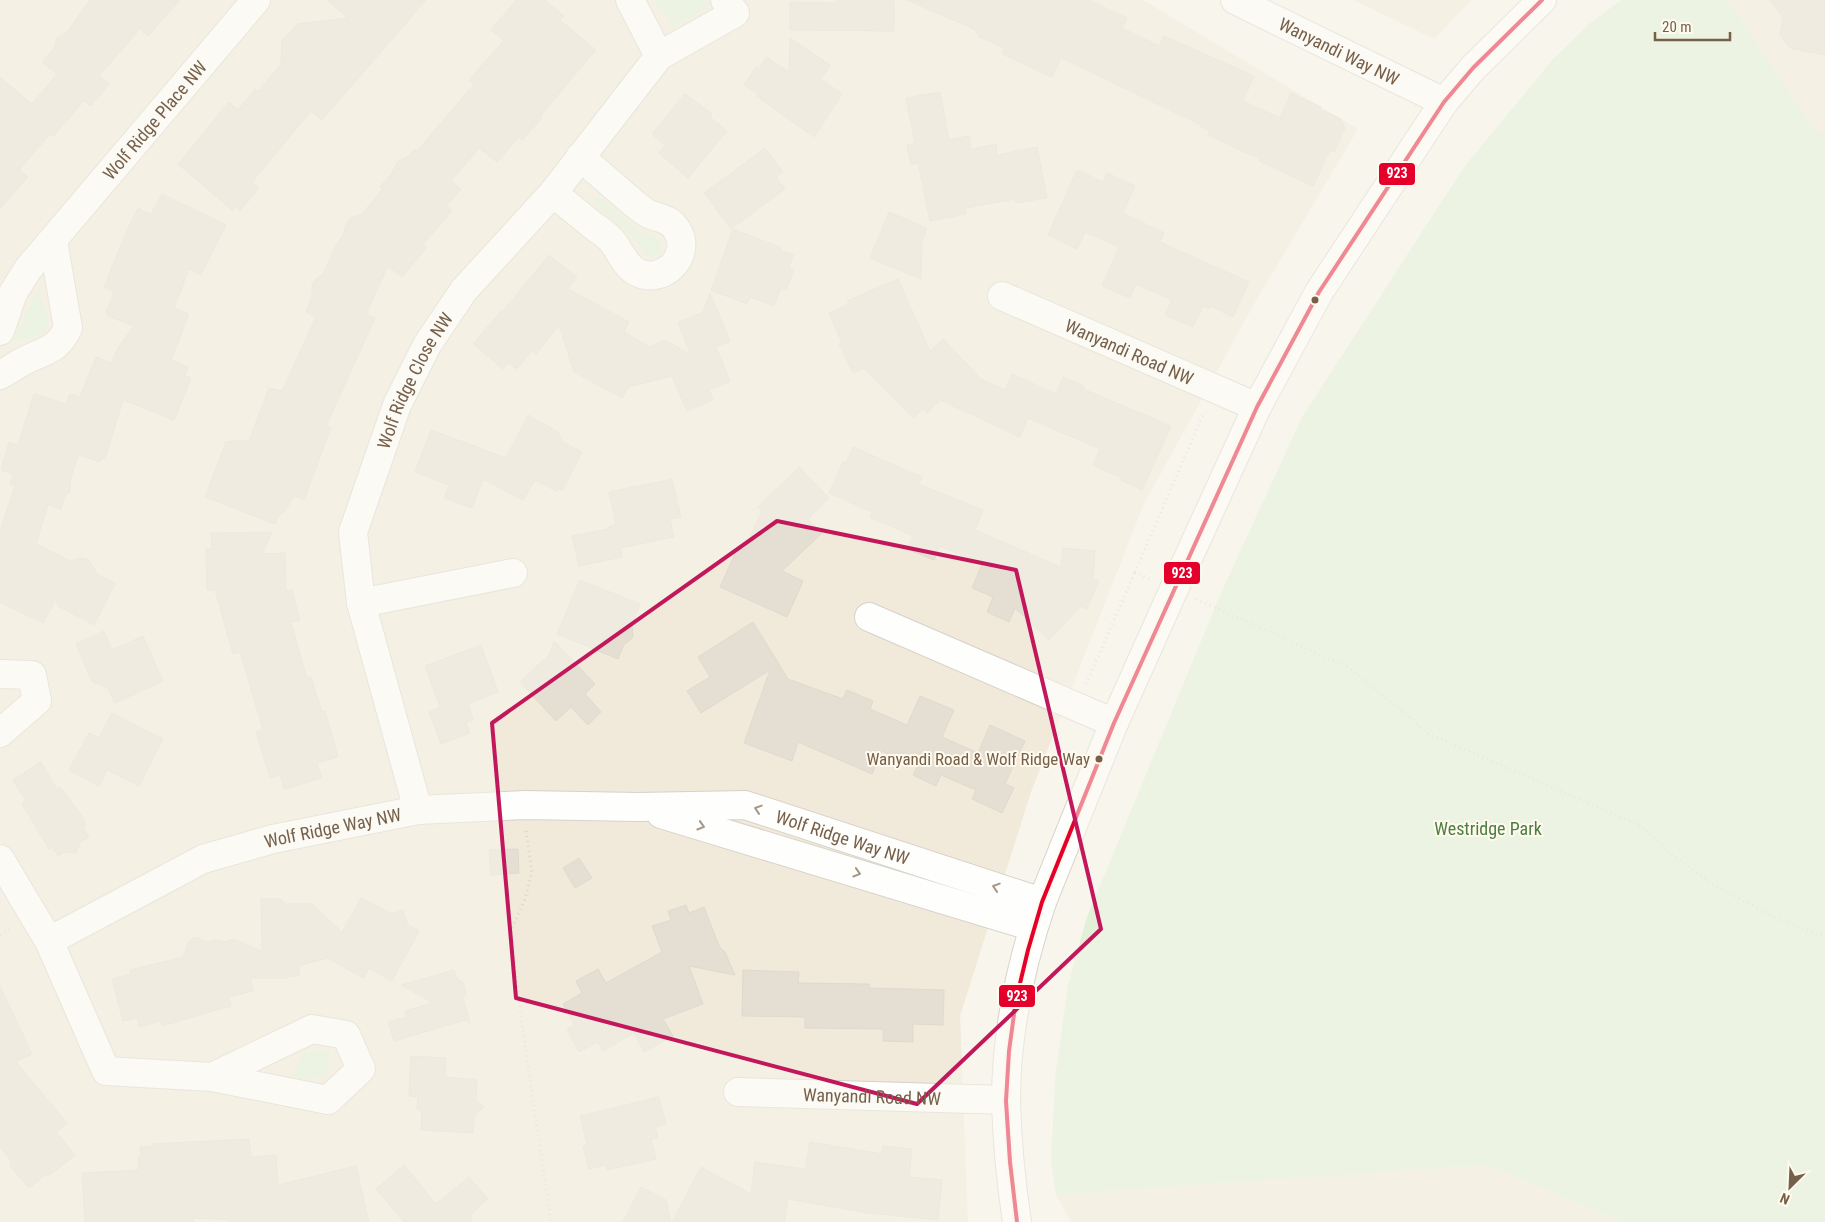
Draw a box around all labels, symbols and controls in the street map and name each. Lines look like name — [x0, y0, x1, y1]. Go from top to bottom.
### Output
scale bar — [1655, 10, 1730, 42]
street label: Wanyandi Way NW — [1276, 13, 1403, 89]
text: 20 m — [1662, 18, 1692, 36]
street label: Wolf Ridge Place NW — [98, 56, 211, 184]
line badge: 923 — [1378, 162, 1416, 186]
text: 923 — [1386, 165, 1408, 181]
unlabelled marker — [1310, 295, 1320, 305]
street label: Wolf Ridge Close NW — [372, 308, 457, 451]
street label: Wanyandi Road NW — [1062, 314, 1197, 389]
line badge: 923 — [1163, 561, 1201, 585]
text: 923 — [1171, 565, 1193, 581]
place label: Wanyandi Road & Wolf Ridge Way — [866, 749, 1090, 769]
marker: Wanyandi Road & Wolf Ridge Way — [1094, 754, 1104, 764]
street label: Wolf Ridge Way NW — [262, 803, 403, 852]
one-way arrow — [754, 805, 763, 815]
street label: Wolf Ridge Way NW — [773, 805, 912, 869]
park label: Westridge Park — [1434, 818, 1542, 839]
one-way arrow — [696, 821, 705, 831]
one-way arrow — [852, 868, 860, 878]
one-way arrow — [992, 883, 1000, 893]
line badge: 923 — [998, 984, 1036, 1008]
text: 923 — [1006, 988, 1028, 1004]
street label: Wanyandi Road NW — [803, 1083, 941, 1109]
north arrow — [1765, 1162, 1815, 1212]
text: N — [1778, 1190, 1792, 1208]

